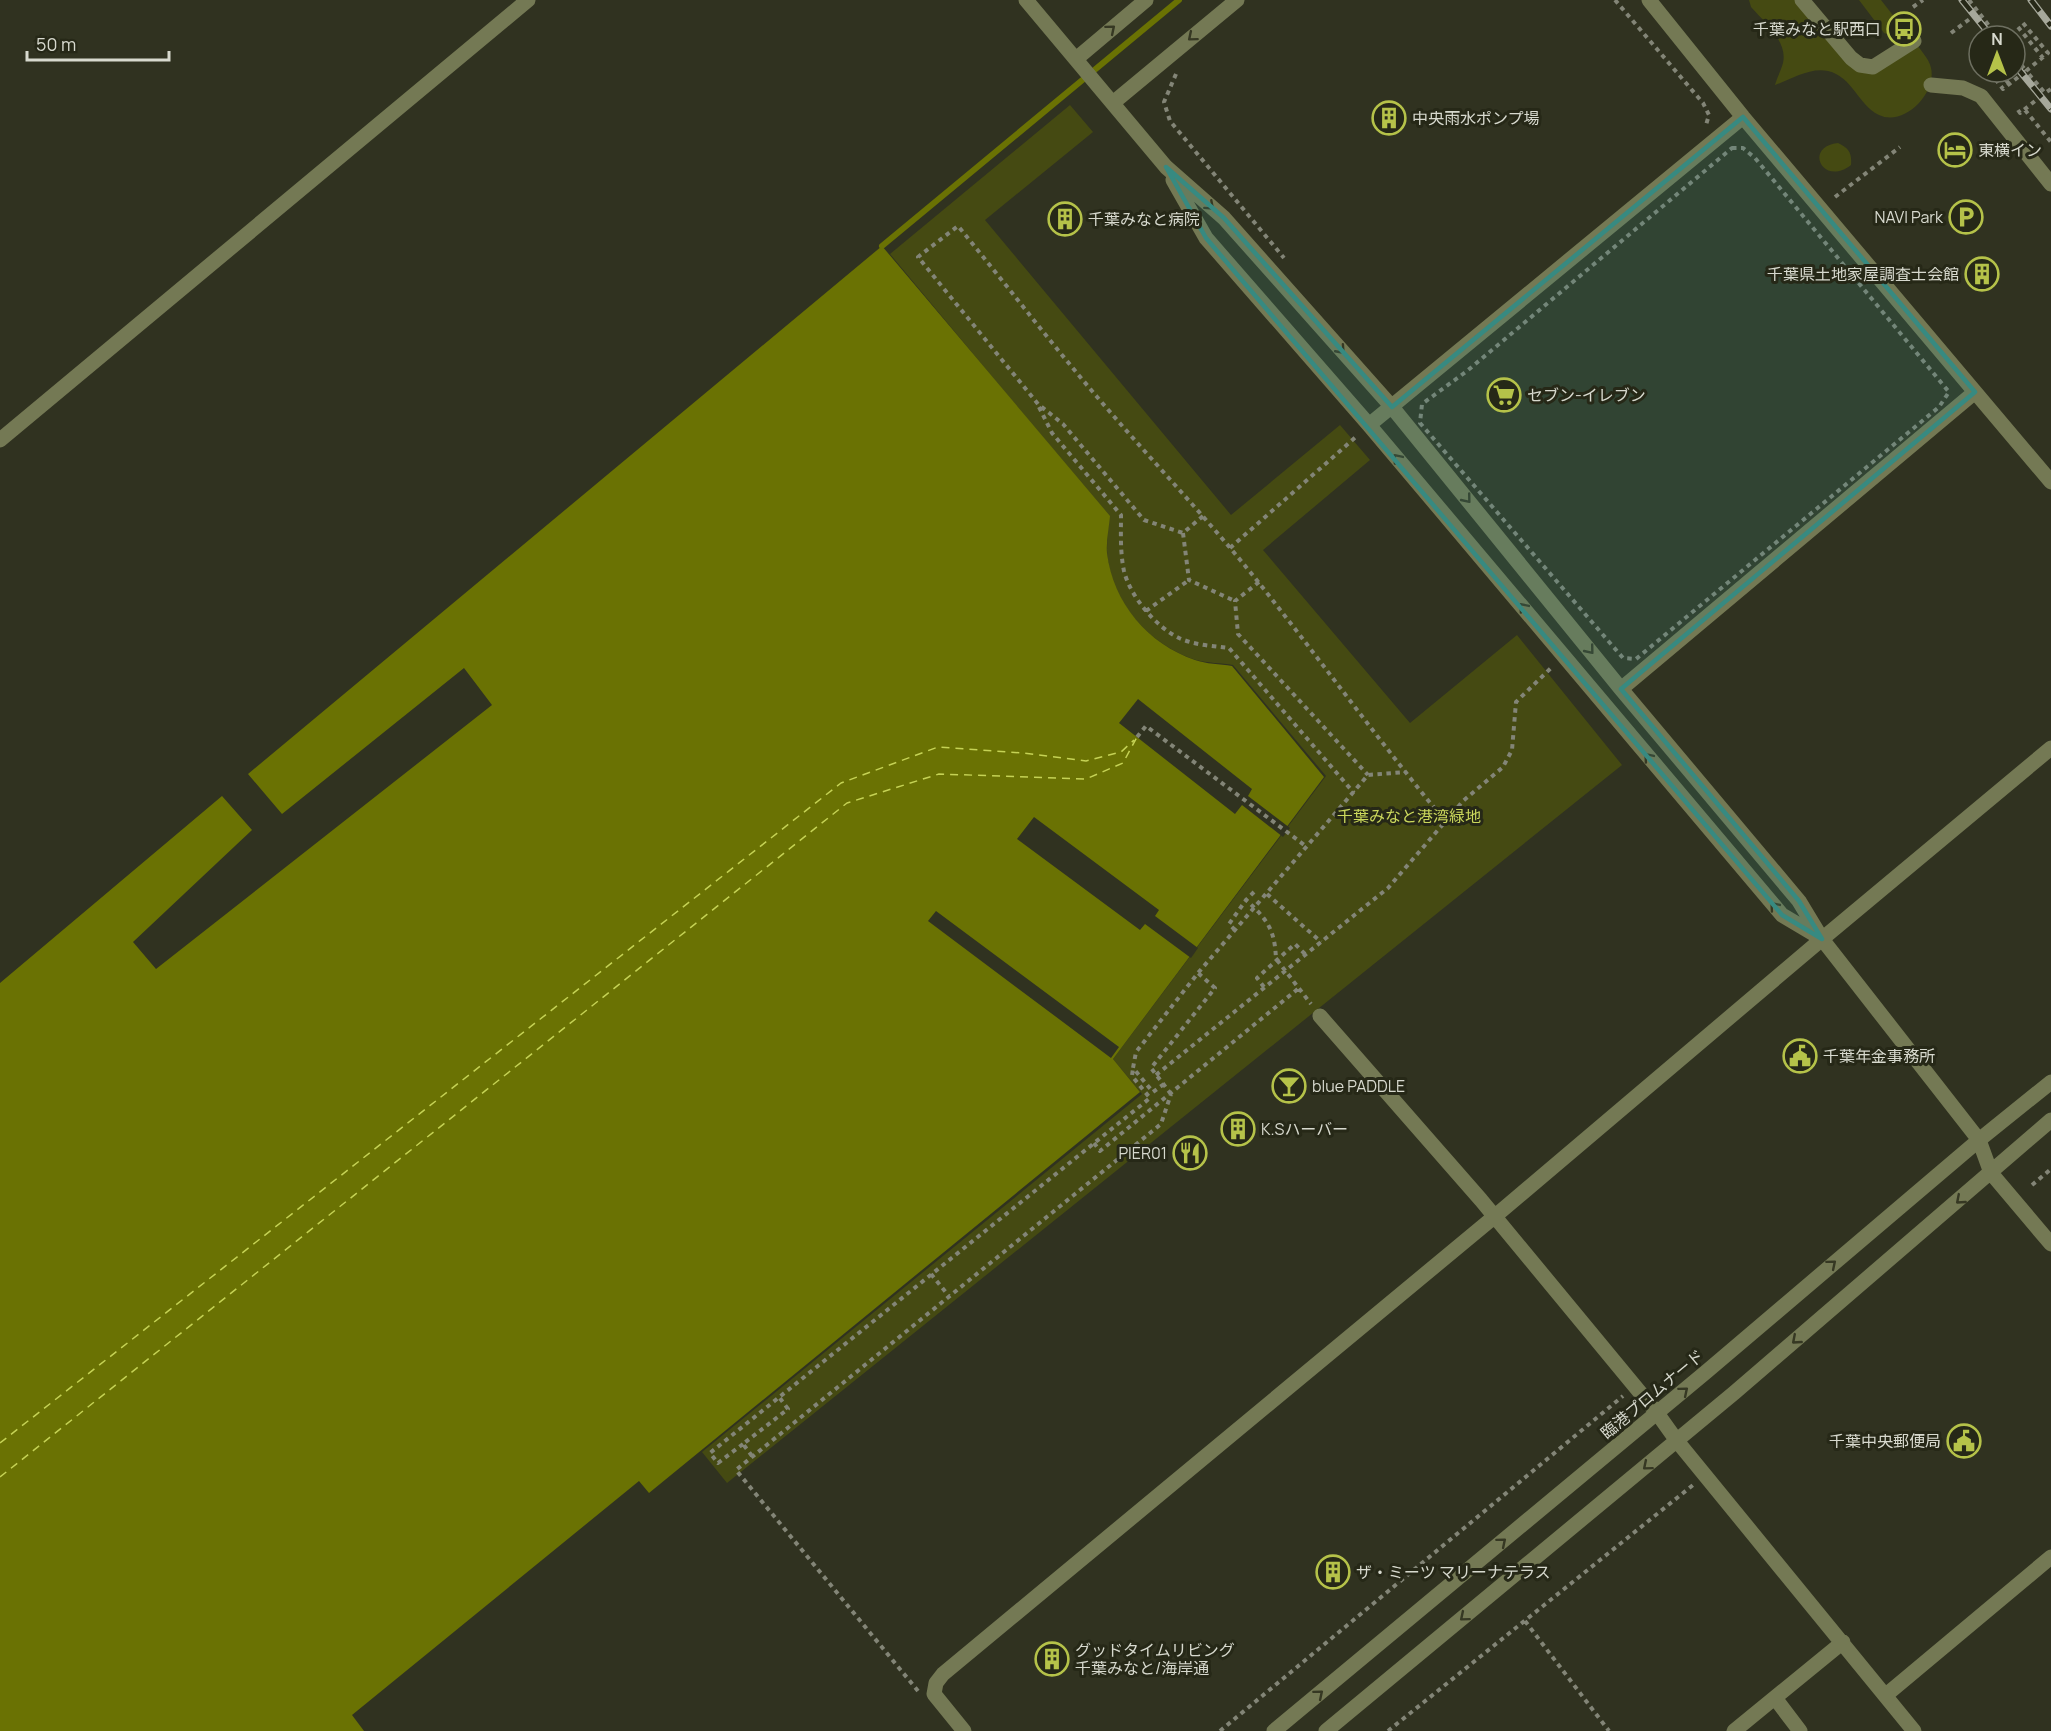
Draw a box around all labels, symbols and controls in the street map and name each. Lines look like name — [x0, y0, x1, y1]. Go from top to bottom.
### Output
bus stop icon: 千葉みなと駅西口 — [1886, 11, 1922, 47]
place label: 千葉みなと駅西口 — [1753, 18, 1881, 40]
scale bar — [27, 24, 170, 62]
north arrow — [1967, 24, 2027, 84]
one-way arrow — [1104, 26, 1115, 37]
text: N — [1991, 28, 2003, 50]
one-way arrow — [1188, 30, 1199, 41]
text: 50 m — [36, 32, 76, 56]
building icon: 中央雨水ポンプ場 — [1371, 100, 1407, 136]
place label: 中央雨水ポンプ場 — [1412, 107, 1540, 129]
hotel icon: 東横イン — [1937, 132, 1973, 168]
place label: 東横イン — [1978, 139, 2042, 161]
one-way arrow — [1203, 199, 1214, 210]
parking icon: NAVI Park — [1948, 199, 1984, 235]
building icon: 千葉みなと病院 — [1047, 201, 1083, 237]
place label: NAVI Park — [1875, 206, 1944, 228]
place label: 千葉みなと病院 — [1088, 208, 1200, 230]
building icon: 千葉県土地家屋調査士会館 — [1964, 256, 2000, 292]
place label: 千葉県土地家屋調査士会館 — [1767, 263, 1959, 285]
one-way arrow — [1334, 343, 1345, 354]
supermarket icon: セブン-イレブン — [1486, 377, 1522, 413]
place label: セブン-イレブン — [1527, 384, 1646, 406]
one-way arrow — [1393, 454, 1404, 465]
one-way arrow — [1459, 492, 1470, 503]
one-way arrow — [1519, 603, 1530, 614]
one-way arrow — [1582, 644, 1593, 655]
one-way arrow — [1645, 753, 1656, 764]
park label: 千葉みなと港湾緑地 — [1337, 805, 1481, 827]
one-way arrow — [1770, 902, 1781, 913]
public building icon: 千葉年金事務所 — [1782, 1038, 1818, 1074]
place label: 千葉年金事務所 — [1823, 1045, 1935, 1067]
bar icon: blue PADDLE — [1271, 1068, 1307, 1104]
place label: blue PADDLE — [1312, 1075, 1405, 1097]
building icon: K.Sハーバー — [1220, 1111, 1256, 1147]
place label: K.Sハーバー — [1261, 1118, 1348, 1140]
restaurant icon: PIER01 — [1172, 1135, 1208, 1171]
place label: PIER01 — [1118, 1142, 1167, 1164]
one-way arrow — [1956, 1193, 1967, 1204]
one-way arrow — [1825, 1261, 1836, 1272]
one-way arrow — [1792, 1333, 1803, 1344]
street label: 臨港プロムナード — [1596, 1344, 1708, 1444]
one-way arrow — [1677, 1387, 1688, 1398]
public building icon: 千葉中央郵便局 — [1946, 1423, 1982, 1459]
place label: 千葉中央郵便局 — [1829, 1430, 1941, 1452]
one-way arrow — [1643, 1459, 1654, 1470]
one-way arrow — [1495, 1538, 1506, 1549]
building icon: ザ・ミーツ マリーナテラス — [1315, 1554, 1351, 1590]
place label: ザ・ミーツ マリーナテラス — [1356, 1561, 1551, 1583]
one-way arrow — [1460, 1610, 1471, 1621]
place label: グッドタイムリビング 千葉みなと/海岸通 — [1075, 1639, 1235, 1679]
building icon: グッドタイムリビング 千葉みなと/海岸通 — [1034, 1641, 1070, 1677]
one-way arrow — [1312, 1690, 1323, 1701]

